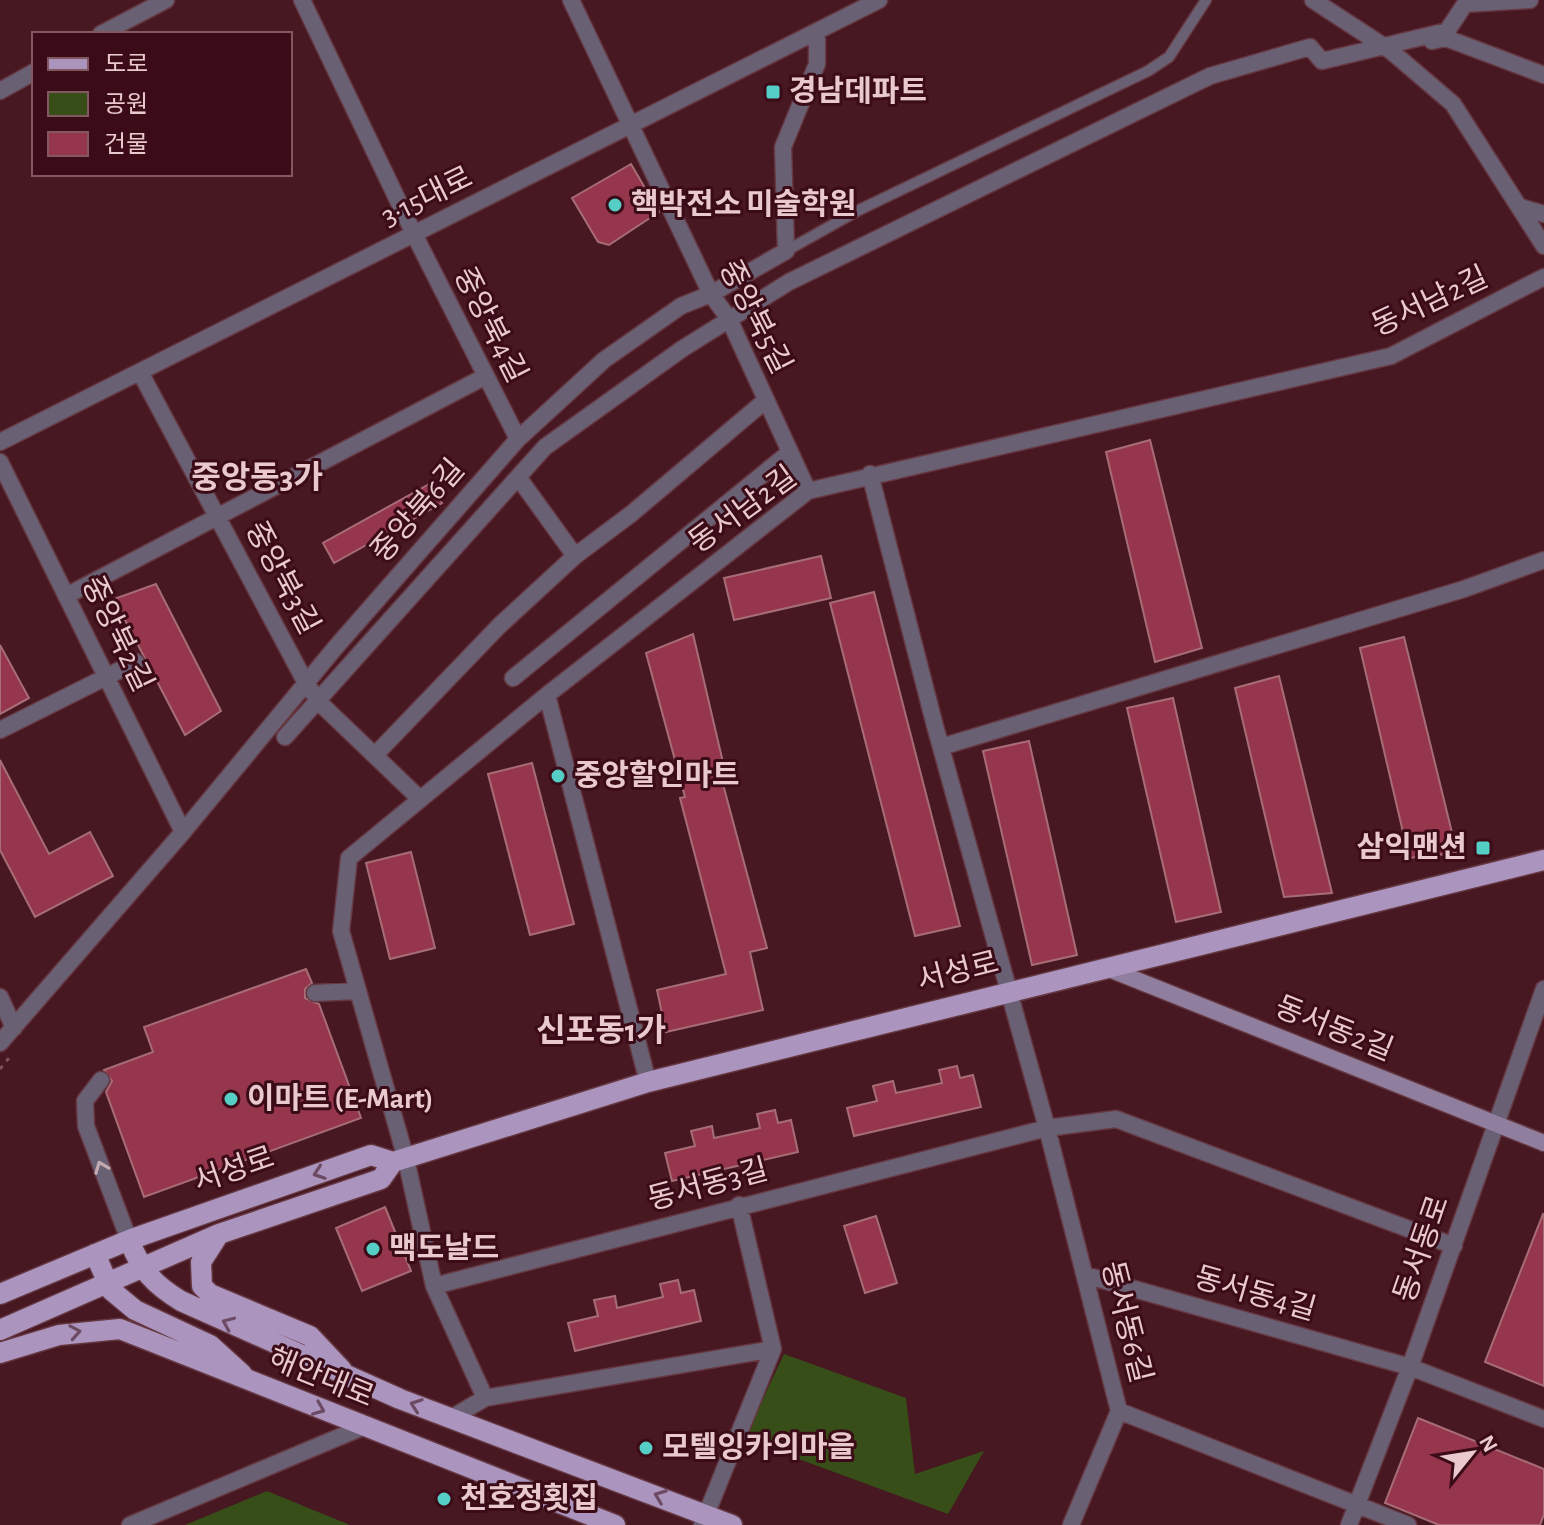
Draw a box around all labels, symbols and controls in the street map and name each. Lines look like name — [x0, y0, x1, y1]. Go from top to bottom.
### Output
legend — [32, 32, 292, 176]
text: 도로 — [104, 53, 148, 77]
place label: 경남데파트 — [789, 75, 927, 107]
marker: 경남데파트 — [764, 83, 782, 101]
text: 공원 — [104, 92, 148, 117]
text: 건물 — [104, 132, 148, 157]
street label: 3·15대로 — [376, 161, 477, 232]
place label: 핵박전소 미술학원 — [631, 188, 856, 220]
marker: 핵박전소 미술학원 — [606, 196, 624, 214]
street label: 중앙북5길 — [714, 255, 797, 379]
street label: 동서남2길 — [1367, 260, 1493, 342]
street label: 중앙북4길 — [448, 262, 533, 387]
street label: 중앙북6길 — [365, 454, 470, 568]
district label: 중앙동3가 — [191, 460, 323, 494]
street label: 동서남2길 — [683, 460, 802, 559]
street label: 중앙북3길 — [240, 516, 325, 639]
street label: 중앙북2길 — [76, 571, 159, 696]
place label: 중앙할인마트 — [574, 759, 740, 791]
marker: 중앙할인마트 — [549, 767, 567, 785]
place label: 삼익맨션 — [1357, 831, 1467, 863]
marker: 삼익맨션 — [1474, 839, 1492, 857]
street label: 서성로 — [914, 945, 1002, 997]
street label: 동서동2길 — [1271, 990, 1398, 1066]
district label: 신포동1가 — [536, 1013, 666, 1047]
place label: 이마트 (E-Mart) — [247, 1083, 434, 1114]
marker: 이마트 (E-Mart) — [222, 1090, 240, 1108]
street label: 서성로 — [189, 1140, 278, 1198]
street label: 동서동3길 — [644, 1153, 771, 1215]
one-way arrow — [94, 1161, 111, 1175]
one-way arrow — [313, 1163, 327, 1179]
street label: 동서동로 — [1388, 1191, 1454, 1306]
place label: 맥도날드 — [389, 1232, 499, 1264]
marker: 맥도날드 — [364, 1240, 382, 1258]
street label: 동서동6길 — [1096, 1257, 1158, 1386]
street label: 동서동4길 — [1191, 1260, 1320, 1326]
one-way arrow — [222, 1317, 236, 1333]
one-way arrow — [68, 1325, 82, 1342]
street label: 해안대로 — [264, 1342, 379, 1413]
one-way arrow — [410, 1398, 424, 1414]
one-way arrow — [311, 1399, 325, 1416]
north arrow — [1432, 1413, 1512, 1493]
place label: 모텔잉카의마을 — [662, 1431, 855, 1463]
text: N — [1475, 1431, 1502, 1456]
marker: 모텔잉카의마을 — [637, 1439, 655, 1457]
place label: 천호정횟집 — [460, 1482, 598, 1514]
marker: 천호정횟집 — [435, 1490, 453, 1508]
one-way arrow — [653, 1490, 667, 1506]

